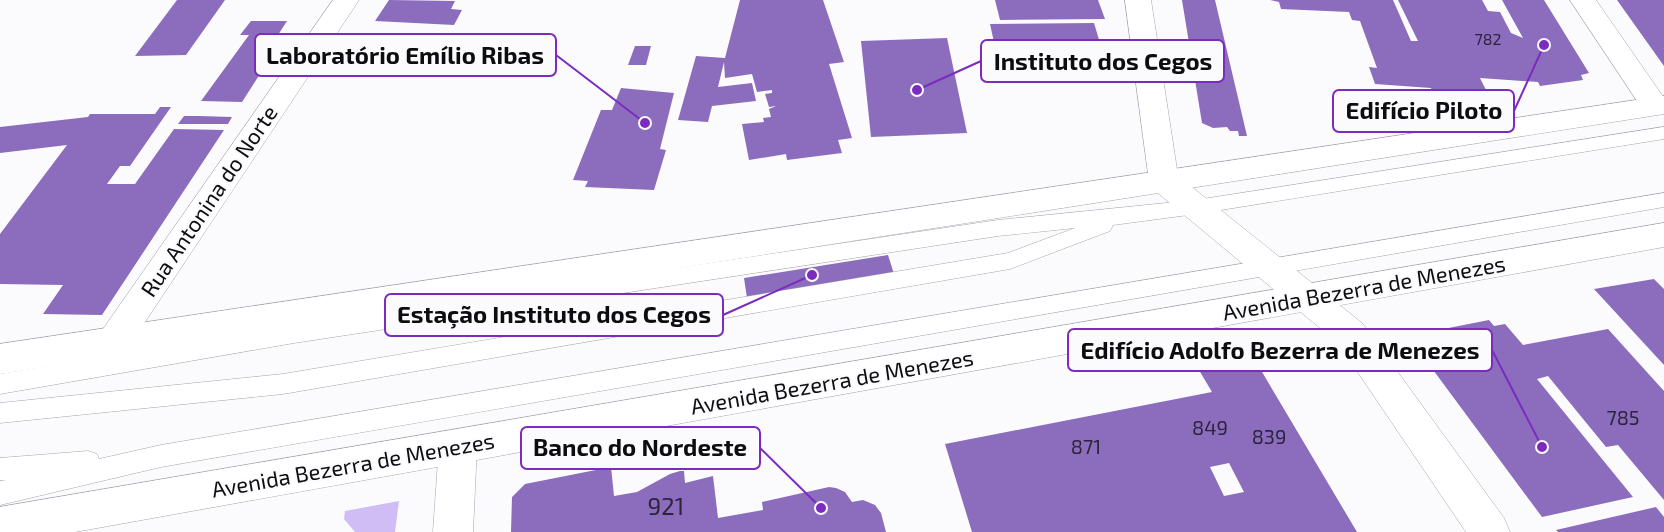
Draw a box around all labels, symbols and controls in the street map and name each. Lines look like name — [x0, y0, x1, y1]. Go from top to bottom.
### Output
house number: 782 — [1475, 29, 1501, 48]
callout: Laboratório Emílio Ribas — [255, 34, 556, 76]
text: Laboratório Emílio Ribas — [266, 40, 544, 69]
callout: Instituto dos Cegos — [981, 40, 1224, 82]
text: Instituto dos Cegos — [994, 46, 1212, 75]
callout: Edifício Piloto — [1333, 90, 1514, 132]
text: Edifício Piloto — [1346, 95, 1502, 124]
street label: Rua Antonina do Norte — [134, 100, 282, 301]
street label: Avenida Bezerra de Menezes — [1220, 249, 1507, 325]
callout: Estação Instituto dos Cegos — [385, 294, 723, 336]
text: Estação Instituto dos Cegos — [397, 299, 711, 329]
callout: Edifício Adolfo Bezerra de Menezes — [1068, 329, 1492, 371]
text: Edifício Adolfo Bezerra de Menezes — [1080, 335, 1480, 364]
street label: Avenida Bezerra de Menezes — [688, 343, 975, 419]
house number: 785 — [1606, 405, 1640, 429]
house number: 849 — [1192, 415, 1228, 439]
house number: 839 — [1252, 424, 1286, 448]
street label: Avenida Bezerra de Menezes — [209, 426, 496, 502]
callout: Banco do Nordeste — [521, 427, 760, 469]
text: Banco do Nordeste — [533, 432, 747, 461]
house number: 871 — [1071, 434, 1101, 458]
house number: 921 — [648, 491, 684, 520]

